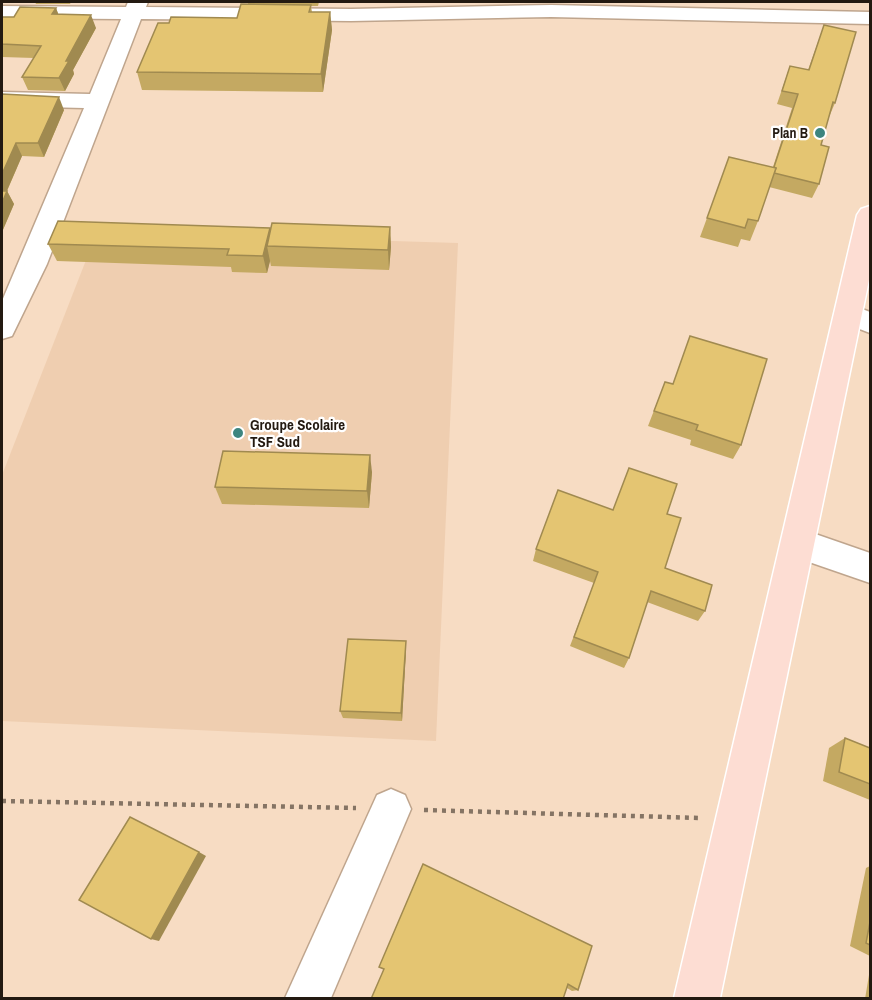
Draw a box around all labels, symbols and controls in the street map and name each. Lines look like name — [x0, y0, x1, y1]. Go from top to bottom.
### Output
place label: Plan B — [772, 124, 808, 142]
marker: Plan B — [813, 126, 827, 140]
place label: Groupe Scolaire TSF Sud — [250, 414, 345, 452]
marker: Groupe Scolaire TSF Sud — [231, 426, 245, 440]

